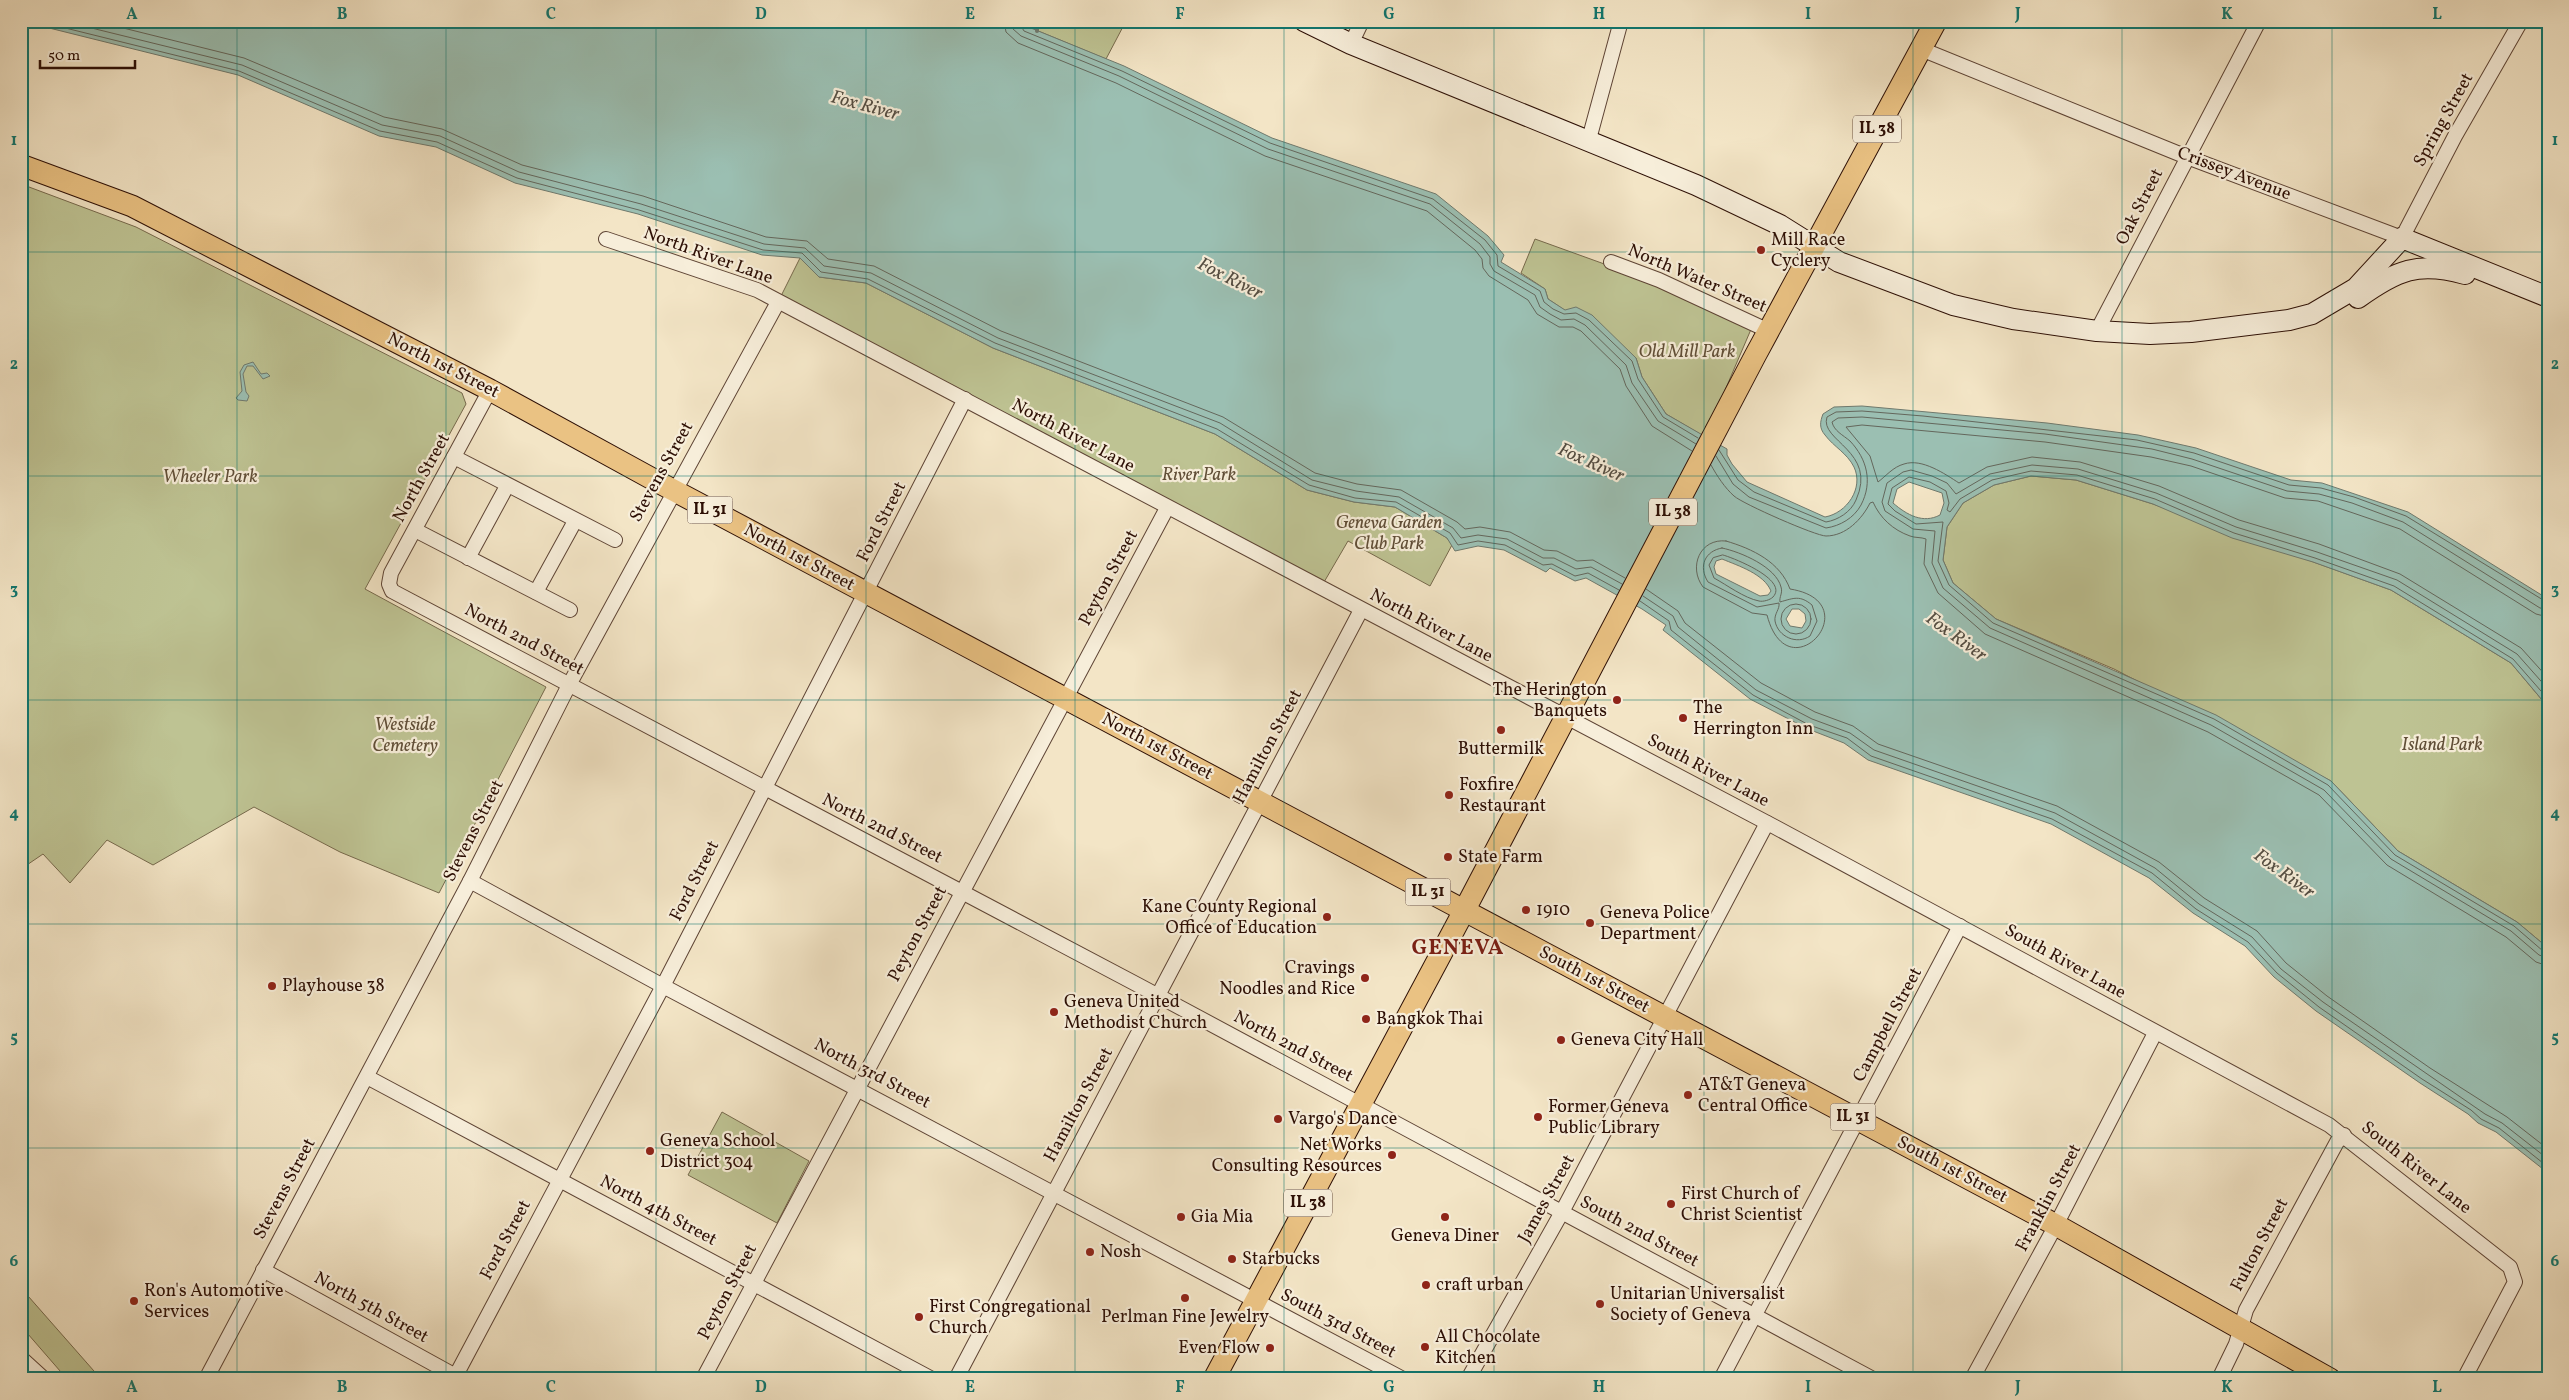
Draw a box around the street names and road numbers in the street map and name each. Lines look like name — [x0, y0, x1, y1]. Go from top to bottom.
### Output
street label: Spring Street — [2408, 68, 2480, 172]
road number: IL 38 — [1853, 116, 1901, 142]
street label: Crissey Avenue — [2173, 141, 2295, 207]
street label: Oak Street — [2110, 164, 2170, 250]
street label: North River Lane — [640, 221, 776, 291]
street label: North Water Street — [1624, 238, 1770, 320]
street label: North 1st Street — [383, 327, 503, 405]
street label: North River Lane — [1007, 393, 1139, 479]
street label: Stevens Street — [624, 417, 700, 527]
street label: North Street — [387, 429, 457, 527]
street label: Ford Street — [851, 477, 913, 567]
road number: IL 31 — [688, 496, 732, 524]
road number: IL 38 — [1649, 498, 1697, 526]
street label: North 1st Street — [739, 518, 859, 598]
street label: Peyton Street — [1073, 526, 1145, 630]
street label: North River Lane — [1365, 583, 1497, 669]
street label: North 2nd Street — [460, 598, 588, 682]
street label: Hamilton Street — [1227, 685, 1309, 809]
street label: North 1st Street — [1097, 707, 1217, 787]
street label: South River Lane — [1642, 728, 1774, 814]
street label: Stevens Street — [438, 776, 510, 886]
street label: North 2nd Street — [817, 788, 947, 870]
street label: Ford Street — [664, 836, 726, 926]
road number: IL 31 — [1406, 879, 1450, 906]
street label: Peyton Street — [882, 882, 954, 986]
street label: South River Lane — [2000, 918, 2130, 1006]
street label: South 1st Street — [1534, 940, 1654, 1020]
street label: Campbell Street — [1847, 963, 1929, 1087]
street label: North 2nd Street — [1229, 1005, 1357, 1089]
street label: North 3rd Street — [809, 1033, 935, 1115]
street label: Hamilton Street — [1038, 1043, 1120, 1167]
road number: IL 31 — [1830, 1104, 1876, 1130]
street label: South River Lane — [2356, 1116, 2476, 1220]
street label: South 1st Street — [1892, 1130, 2012, 1210]
street label: Stevens Street — [248, 1134, 322, 1244]
street label: Franklin Street — [2010, 1140, 2088, 1256]
street label: James Street — [1512, 1150, 1582, 1248]
street label: North 4th Street — [595, 1170, 721, 1252]
road number: IL 38 — [1284, 1190, 1332, 1216]
street label: South 2nd Street — [1575, 1190, 1703, 1274]
street label: Fulton Street — [2225, 1194, 2295, 1296]
street label: Ford Street — [474, 1196, 538, 1284]
street label: Peyton Street — [692, 1240, 764, 1344]
street label: North 5th Street — [309, 1266, 433, 1350]
street label: South 3rd Street — [1276, 1283, 1400, 1365]

